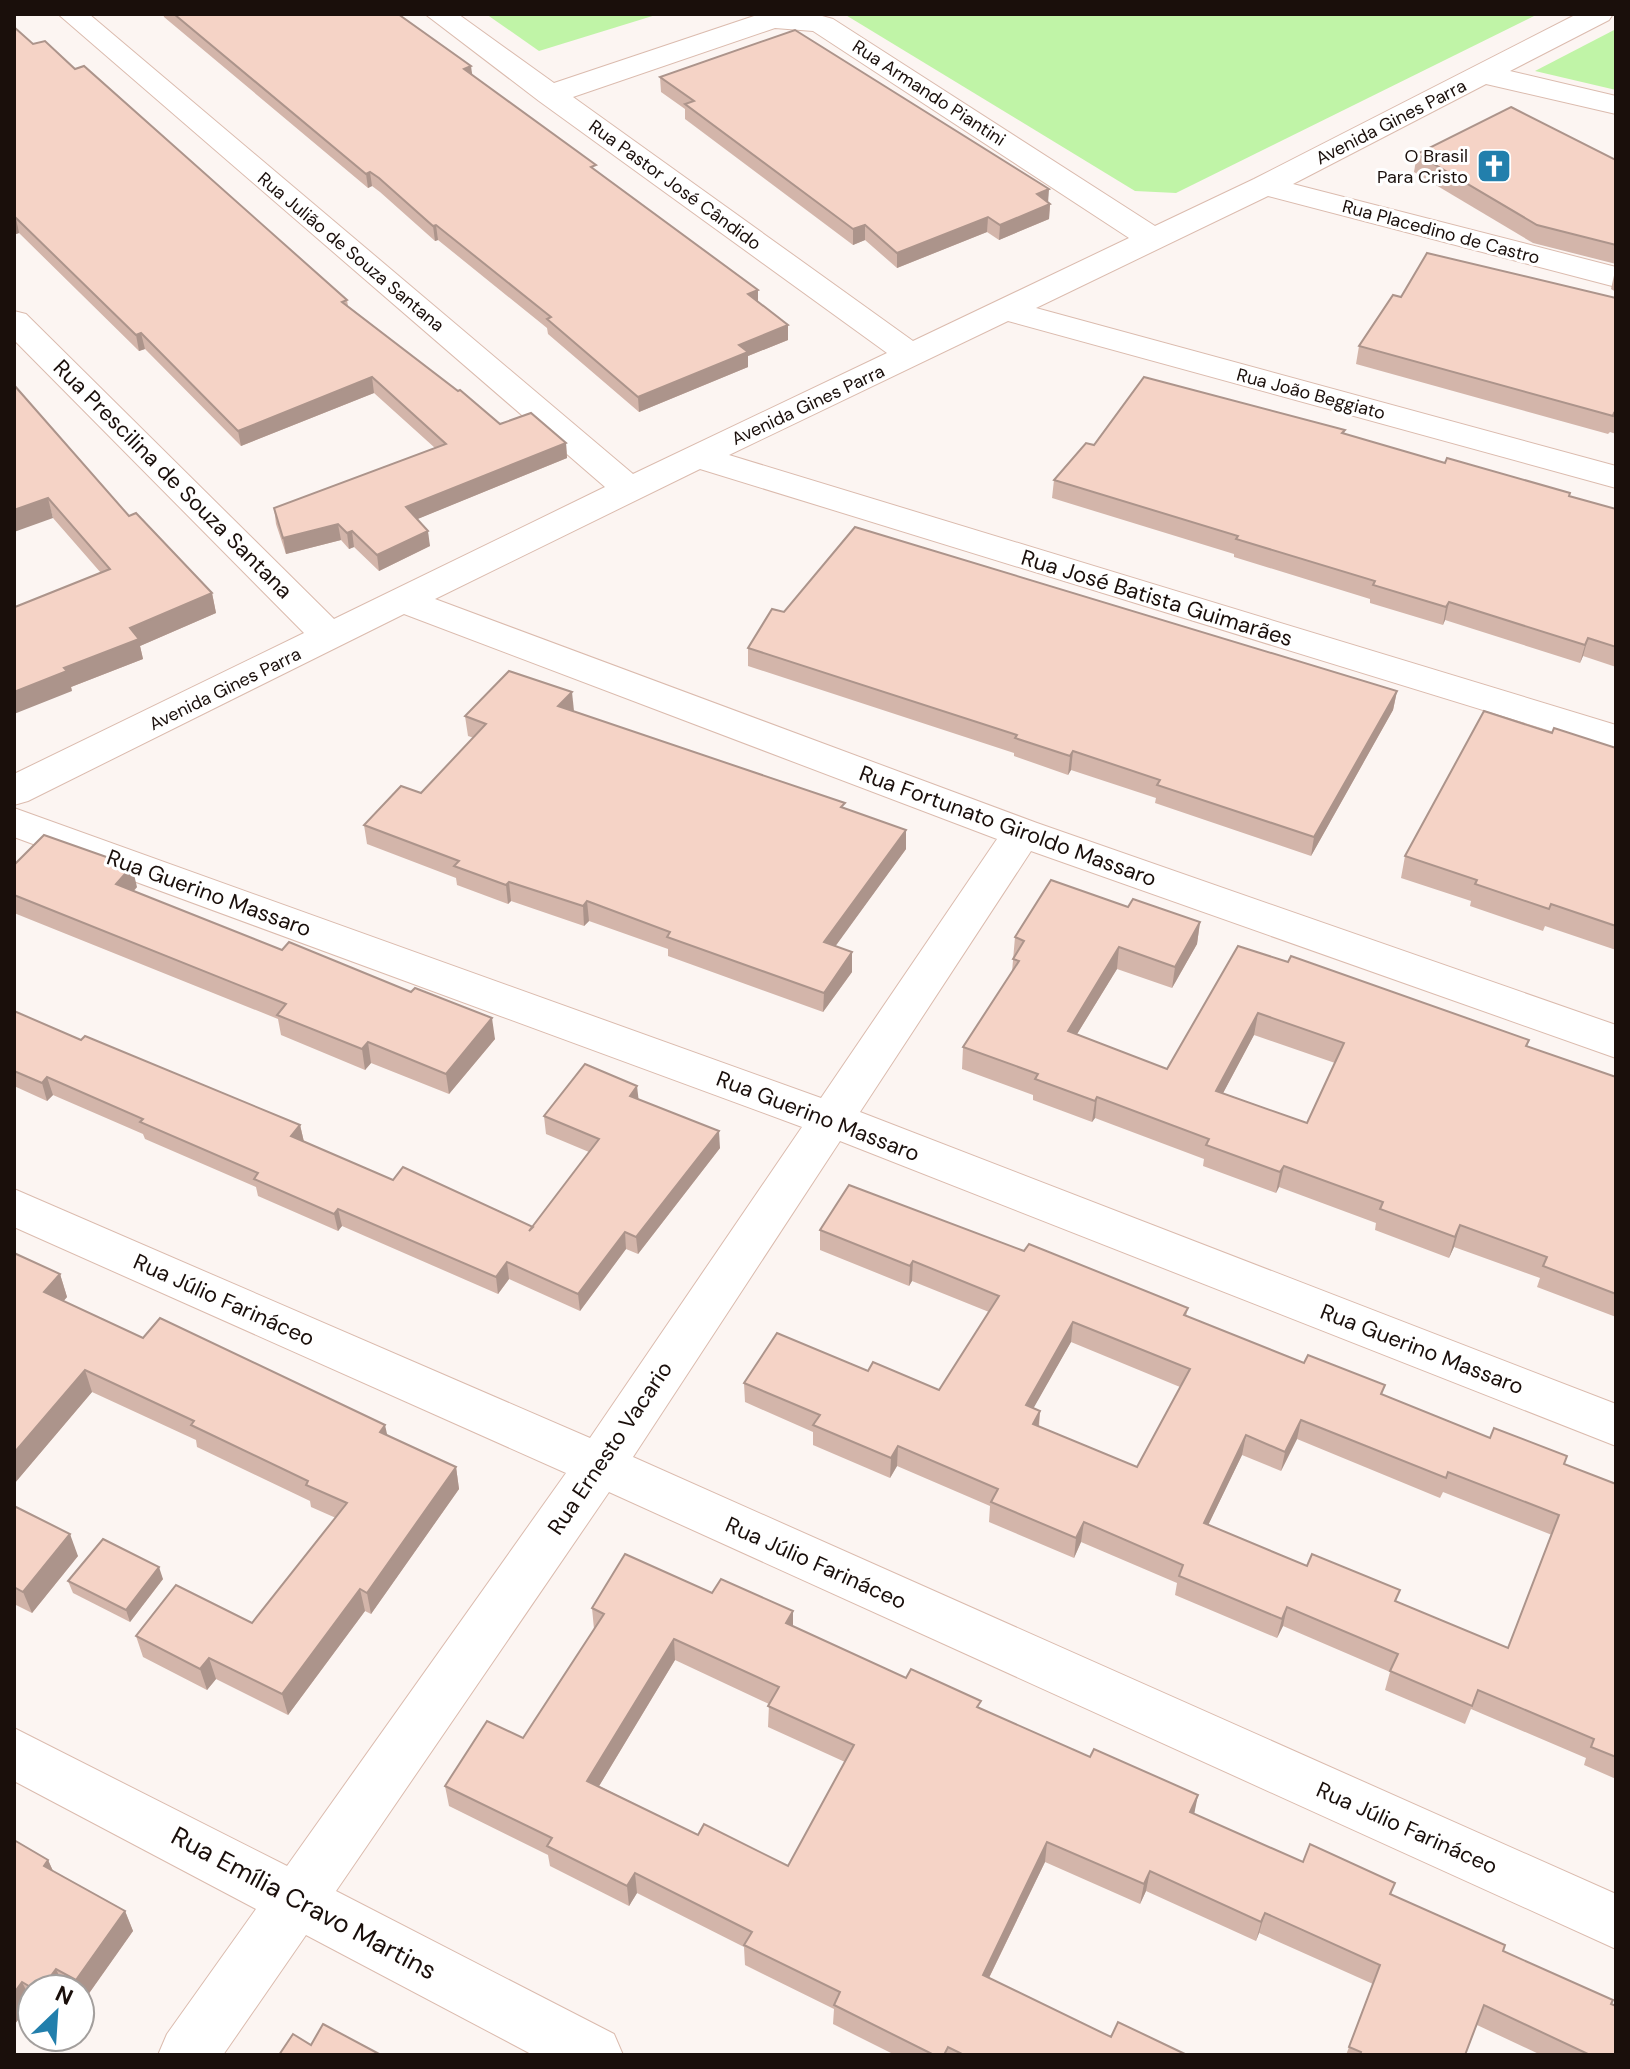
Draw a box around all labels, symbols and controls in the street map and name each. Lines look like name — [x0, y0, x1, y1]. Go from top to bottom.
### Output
street label: Rua Armando Piantini — [848, 34, 1010, 152]
street label: Avenida Gines Parra — [1312, 74, 1470, 170]
street label: Rua Pastor José Cândido — [584, 114, 766, 256]
place label: O Brasil Para Cristo — [1377, 144, 1468, 189]
church icon: O Brasil Para Cristo — [1475, 147, 1513, 185]
street label: Rua Julião de Souza Santana — [253, 167, 449, 337]
street label: Rua Placedino de Castro — [1340, 194, 1542, 270]
street label: Rua Prescilina de Souza Santana — [47, 353, 299, 605]
street label: Avenida Gines Parra — [728, 359, 888, 451]
street label: Rua João Beggiato — [1234, 363, 1388, 425]
street label: Rua José Batista Guimarães — [1018, 543, 1296, 653]
street label: Avenida Gines Parra — [145, 642, 305, 736]
street label: Rua Fortunato Giroldo Massaro — [855, 759, 1161, 893]
street label: Rua Guerino Massaro — [103, 843, 315, 943]
street label: Rua Guerino Massaro — [712, 1064, 924, 1168]
street label: Rua Júlio Farináceo — [129, 1247, 319, 1353]
street label: Rua Guerino Massaro — [1316, 1297, 1528, 1401]
street label: Rua Ernesto Vacario — [541, 1356, 679, 1540]
street label: Rua Júlio Farináceo — [721, 1510, 911, 1616]
street label: Rua Júlio Farináceo — [1312, 1775, 1502, 1881]
street label: Rua Emília Cravo Martins — [166, 1819, 442, 1987]
north arrow — [16, 1973, 96, 2053]
text: N — [51, 1979, 78, 2012]

